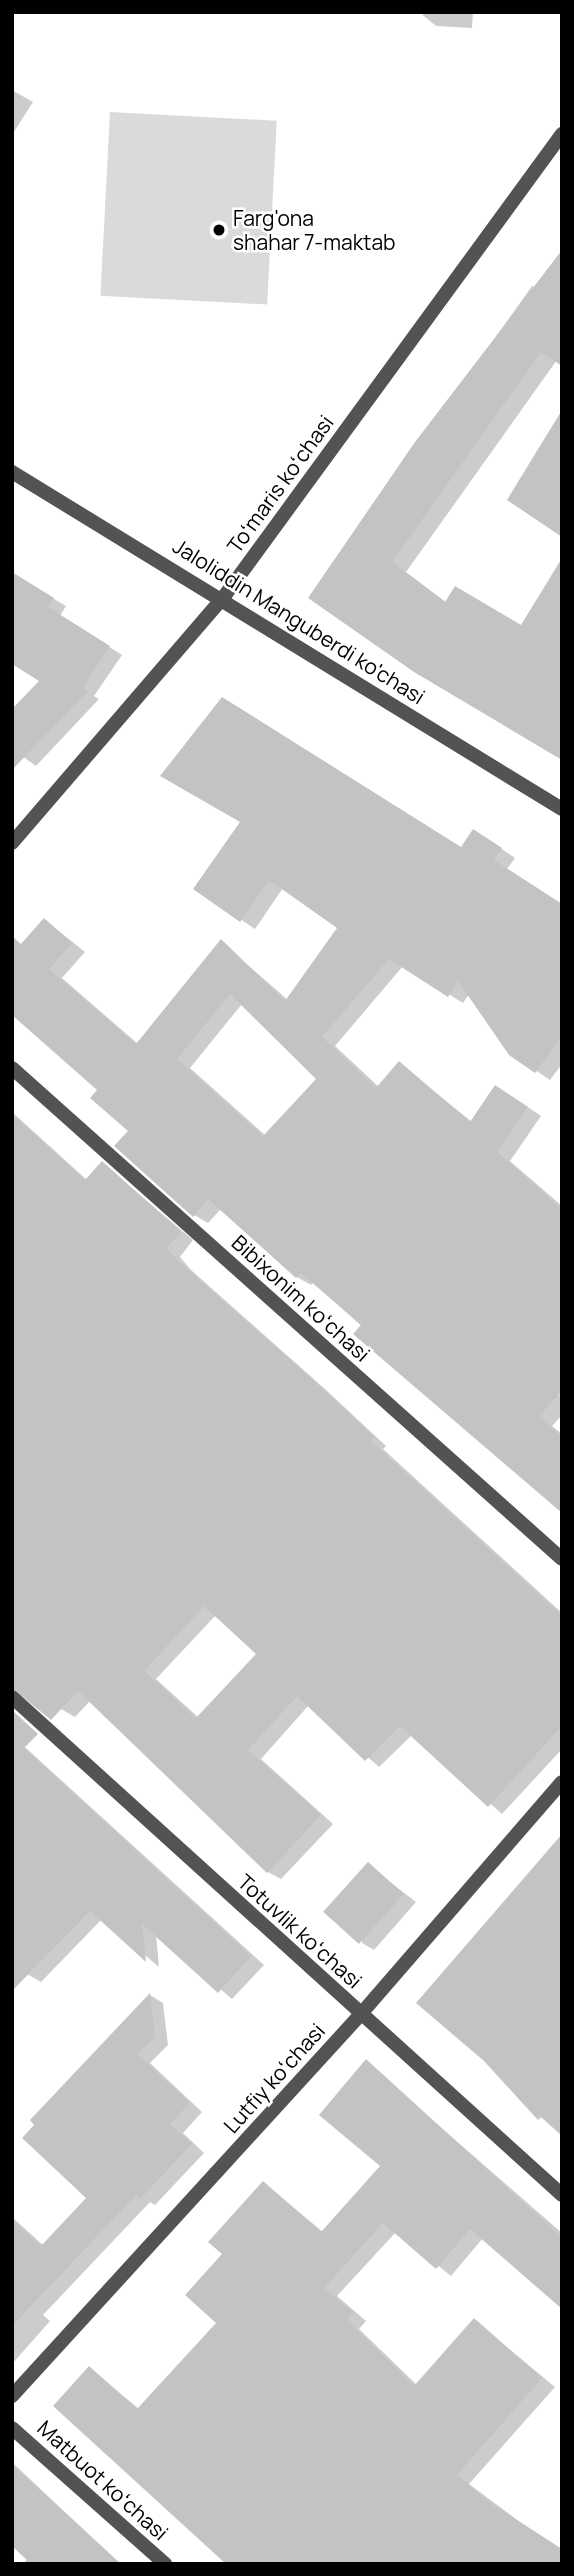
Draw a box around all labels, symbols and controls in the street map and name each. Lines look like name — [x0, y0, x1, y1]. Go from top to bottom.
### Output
place label: Farg'ona shahar 7-maktab — [233, 205, 396, 255]
marker: Farg'ona shahar 7-maktab — [211, 222, 227, 238]
street label: Toʻmaris koʻchasi — [222, 410, 338, 558]
street label: Jaloliddin Manguberdi ko'chasi — [169, 533, 429, 709]
street label: Bibixonim koʻchasi — [227, 1230, 375, 1366]
street label: Totuvlik koʻchasi — [233, 1869, 367, 1993]
street label: Lutfiy koʻchasi — [218, 2018, 330, 2138]
street label: Matbuot koʻchasi — [33, 2415, 173, 2545]

